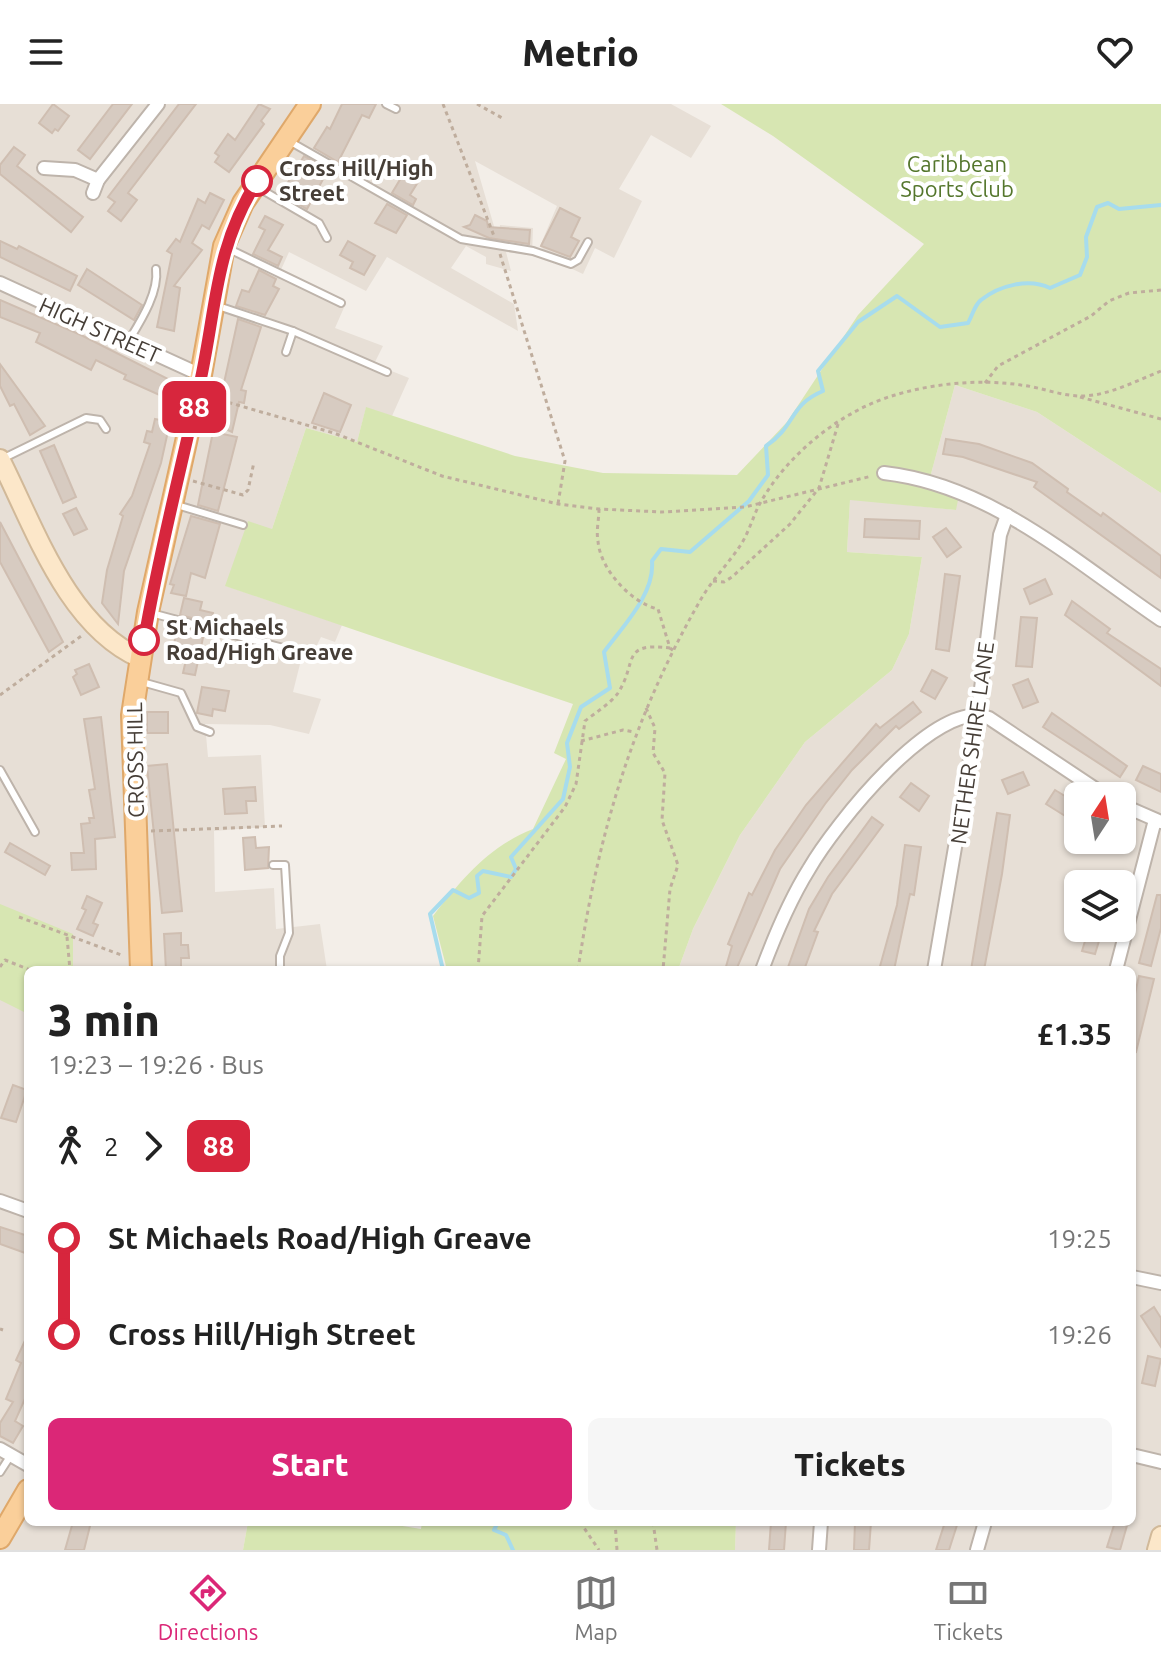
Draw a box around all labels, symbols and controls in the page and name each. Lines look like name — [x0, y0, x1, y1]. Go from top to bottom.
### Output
icon: menu — [24, 30, 68, 74]
icon: heart — [1093, 30, 1137, 74]
text: Metrio — [522, 32, 639, 73]
park label: Caribbean Sports Club — [900, 151, 1014, 201]
place label: Cross Hill/High Street — [279, 155, 434, 205]
marker: Cross Hill/High Street — [242, 166, 272, 196]
street label: HIGH STREET — [36, 292, 165, 367]
line badge: 88 — [158, 381, 230, 433]
text: 88 — [178, 391, 210, 422]
place label: St Michaels Road/High Greave — [166, 614, 353, 664]
marker: St Michaels Road/High Greave — [129, 625, 159, 655]
street label: NETHER SHIRE LANE — [945, 640, 998, 846]
street label: CROSS HILL — [121, 702, 148, 818]
north arrow — [1064, 782, 1136, 854]
map controls — [1064, 782, 1136, 942]
button: layers — [1064, 870, 1136, 942]
text: 3 min — [48, 995, 160, 1044]
text: £1.35 — [1037, 1017, 1112, 1051]
text: 19:23 – 19:26 · Bus — [48, 1050, 264, 1079]
icon: walk — [48, 1124, 92, 1168]
icon: forward — [131, 1124, 175, 1168]
text: 88 — [203, 1130, 234, 1161]
text: 2 — [104, 1132, 119, 1161]
text: St Michaels Road/High Greave — [108, 1221, 532, 1255]
text: 19:25 — [1047, 1224, 1112, 1253]
text: Cross Hill/High Street — [108, 1317, 416, 1351]
text: 19:26 — [1047, 1320, 1112, 1349]
button: Start — [48, 1418, 572, 1510]
button: Tickets — [588, 1418, 1112, 1510]
tab: Directions — [158, 1571, 258, 1644]
tab: Map — [574, 1571, 618, 1644]
tab: Tickets — [934, 1571, 1003, 1644]

